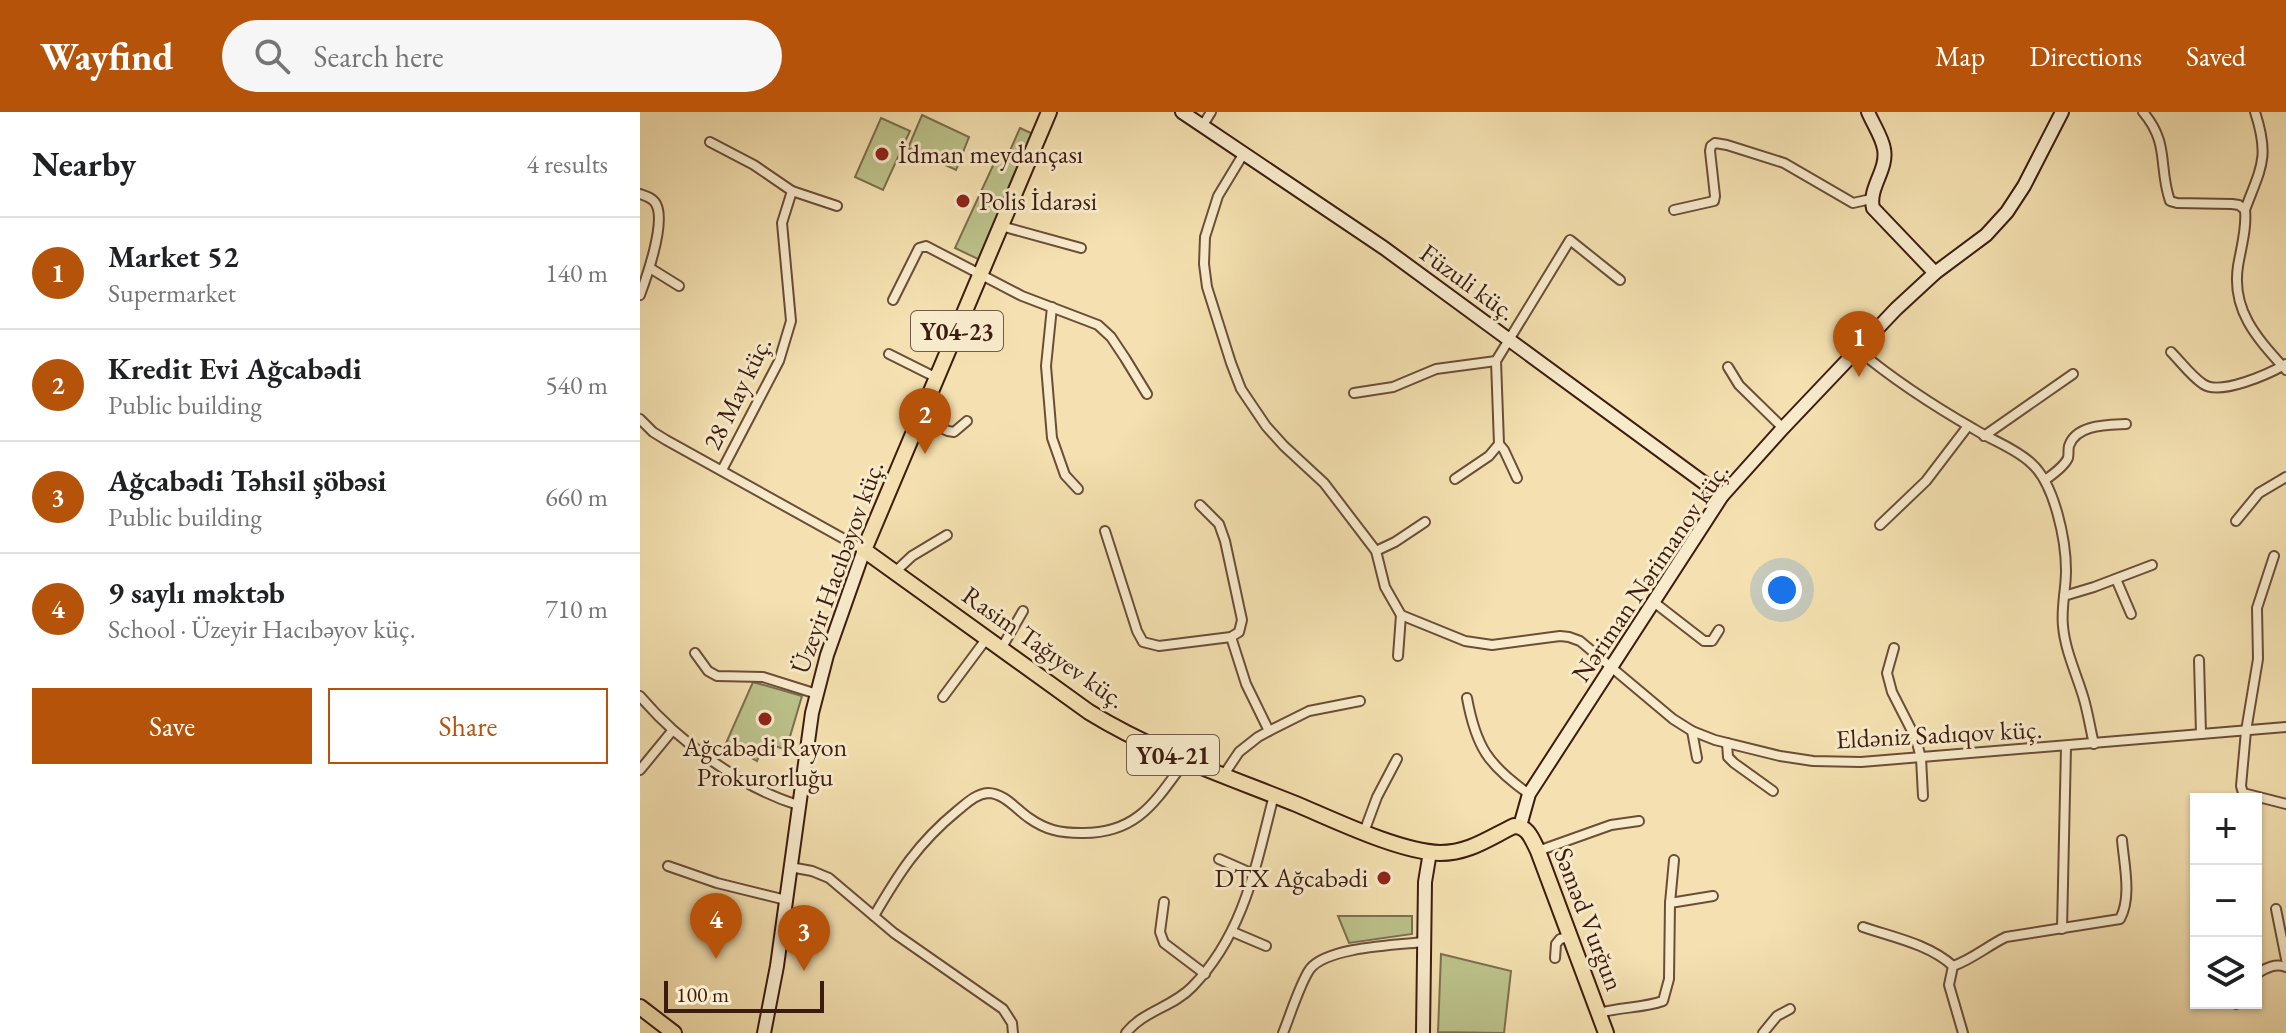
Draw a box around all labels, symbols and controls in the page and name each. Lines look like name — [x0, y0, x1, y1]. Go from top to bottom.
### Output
search box — [222, 20, 782, 92]
text: Wayfind — [40, 32, 174, 81]
icon: search — [250, 34, 294, 78]
text: Search here — [314, 37, 444, 76]
text: Map — [1935, 38, 1985, 74]
text: Directions — [2029, 38, 2142, 74]
text: Saved — [2186, 38, 2246, 74]
place label: İdman meydançası — [898, 137, 1083, 171]
text: Nearby — [32, 142, 136, 186]
marker: İdman meydançası — [873, 145, 891, 163]
text: 4 results — [527, 147, 608, 181]
place label: Polis İdarəsi — [979, 184, 1097, 218]
marker: Polis İdarəsi — [954, 192, 972, 210]
street label: Füzuli küç. — [1413, 236, 1523, 328]
text: Market 52 — [108, 237, 239, 276]
text: 1 — [51, 256, 65, 290]
text: 140 m — [545, 256, 608, 290]
text: Supermarket — [108, 276, 236, 310]
road number: Y04-23 — [911, 311, 1003, 351]
pin: 1 — [1833, 311, 1885, 377]
street label: 28 May küç. — [695, 331, 779, 455]
text: Kredit Evi Ağcabədi — [108, 349, 362, 388]
text: 2 — [51, 368, 65, 402]
text: 540 m — [545, 368, 608, 402]
text: Public building — [108, 388, 262, 422]
pin: 2 — [899, 388, 951, 454]
street label: Üzeyir Hacıbəyov küç. — [783, 456, 891, 678]
street label: Nəriman Nərimanov küç. — [1564, 456, 1736, 688]
text: Ağcabədi Təhsil şöbəsi — [108, 461, 386, 500]
text: 3 — [51, 480, 65, 514]
text: 660 m — [545, 480, 608, 514]
text: Public building — [108, 500, 262, 534]
your location — [1762, 570, 1802, 610]
text: 9 saylı məktəb — [108, 573, 285, 612]
street label: Rasim Tağıyev küç. — [956, 578, 1132, 716]
text: 4 — [51, 592, 65, 626]
text: 710 m — [545, 592, 608, 626]
text: School · Üzeyir Hacıbəyov küç. — [108, 612, 416, 646]
button: Save — [32, 688, 312, 764]
button: Share — [328, 688, 608, 764]
marker: Ağcabədi Rayon Prokurorluğu — [756, 710, 774, 728]
street label: Eldəniz Sadıqov küç. — [1835, 712, 2043, 756]
place label: Ağcabədi Rayon Prokurorluğu — [682, 730, 848, 794]
road number: Y04-21 — [1127, 735, 1219, 775]
map controls — [2190, 793, 2262, 1009]
button: + — [2190, 793, 2262, 865]
street label: Səməd Vurğun — [1546, 843, 1632, 996]
place label: DTX Ağcabədi — [1215, 861, 1368, 895]
button: − — [2190, 865, 2262, 937]
marker: DTX Ağcabədi — [1375, 869, 1393, 887]
pin: 4 — [690, 893, 742, 959]
pin: 3 — [778, 905, 830, 971]
button: layers — [2190, 937, 2262, 1009]
scale bar — [664, 977, 824, 1013]
text: 100 m — [676, 980, 729, 1009]

